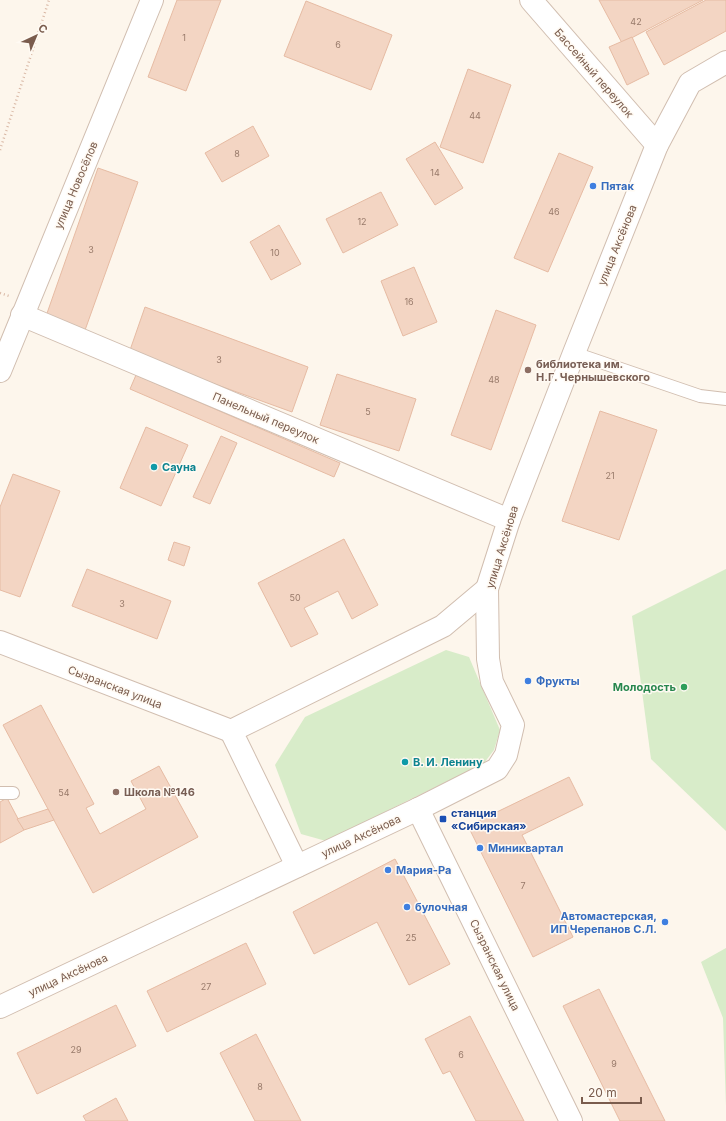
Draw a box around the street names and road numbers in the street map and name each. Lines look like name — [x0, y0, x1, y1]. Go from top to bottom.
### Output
street label: Бассейный переулок — [552, 26, 636, 120]
street label: улица Новосёлов — [51, 139, 101, 231]
street label: улица Аксёнова — [594, 203, 640, 287]
street label: Панельный переулок — [211, 389, 321, 447]
street label: улица Аксёнова — [483, 504, 521, 590]
street label: Сызранская улица — [66, 663, 164, 711]
street label: улица Аксёнова — [319, 812, 403, 860]
street label: Сызранская улица — [467, 917, 523, 1013]
street label: улица Аксёнова — [26, 951, 110, 999]

